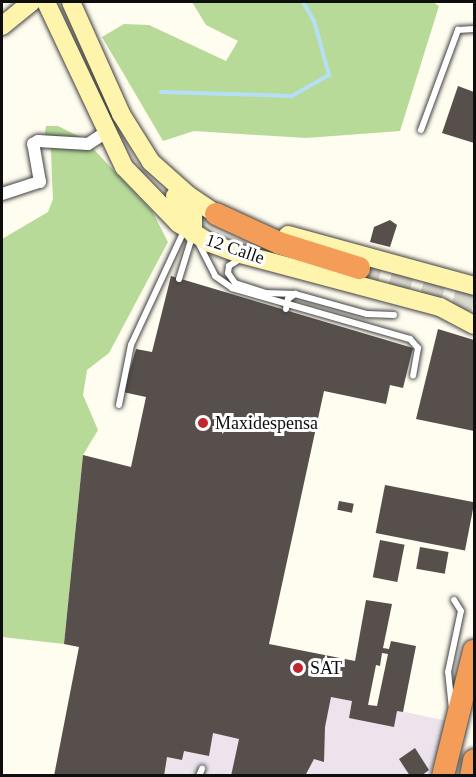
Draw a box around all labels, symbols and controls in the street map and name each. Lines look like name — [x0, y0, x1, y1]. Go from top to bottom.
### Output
street label: 12 Calle — [203, 229, 267, 269]
place label: Maxidespensa — [215, 412, 318, 434]
marker: Maxidespensa — [196, 416, 210, 430]
place label: SAT — [310, 657, 342, 679]
marker: SAT — [291, 661, 305, 675]

